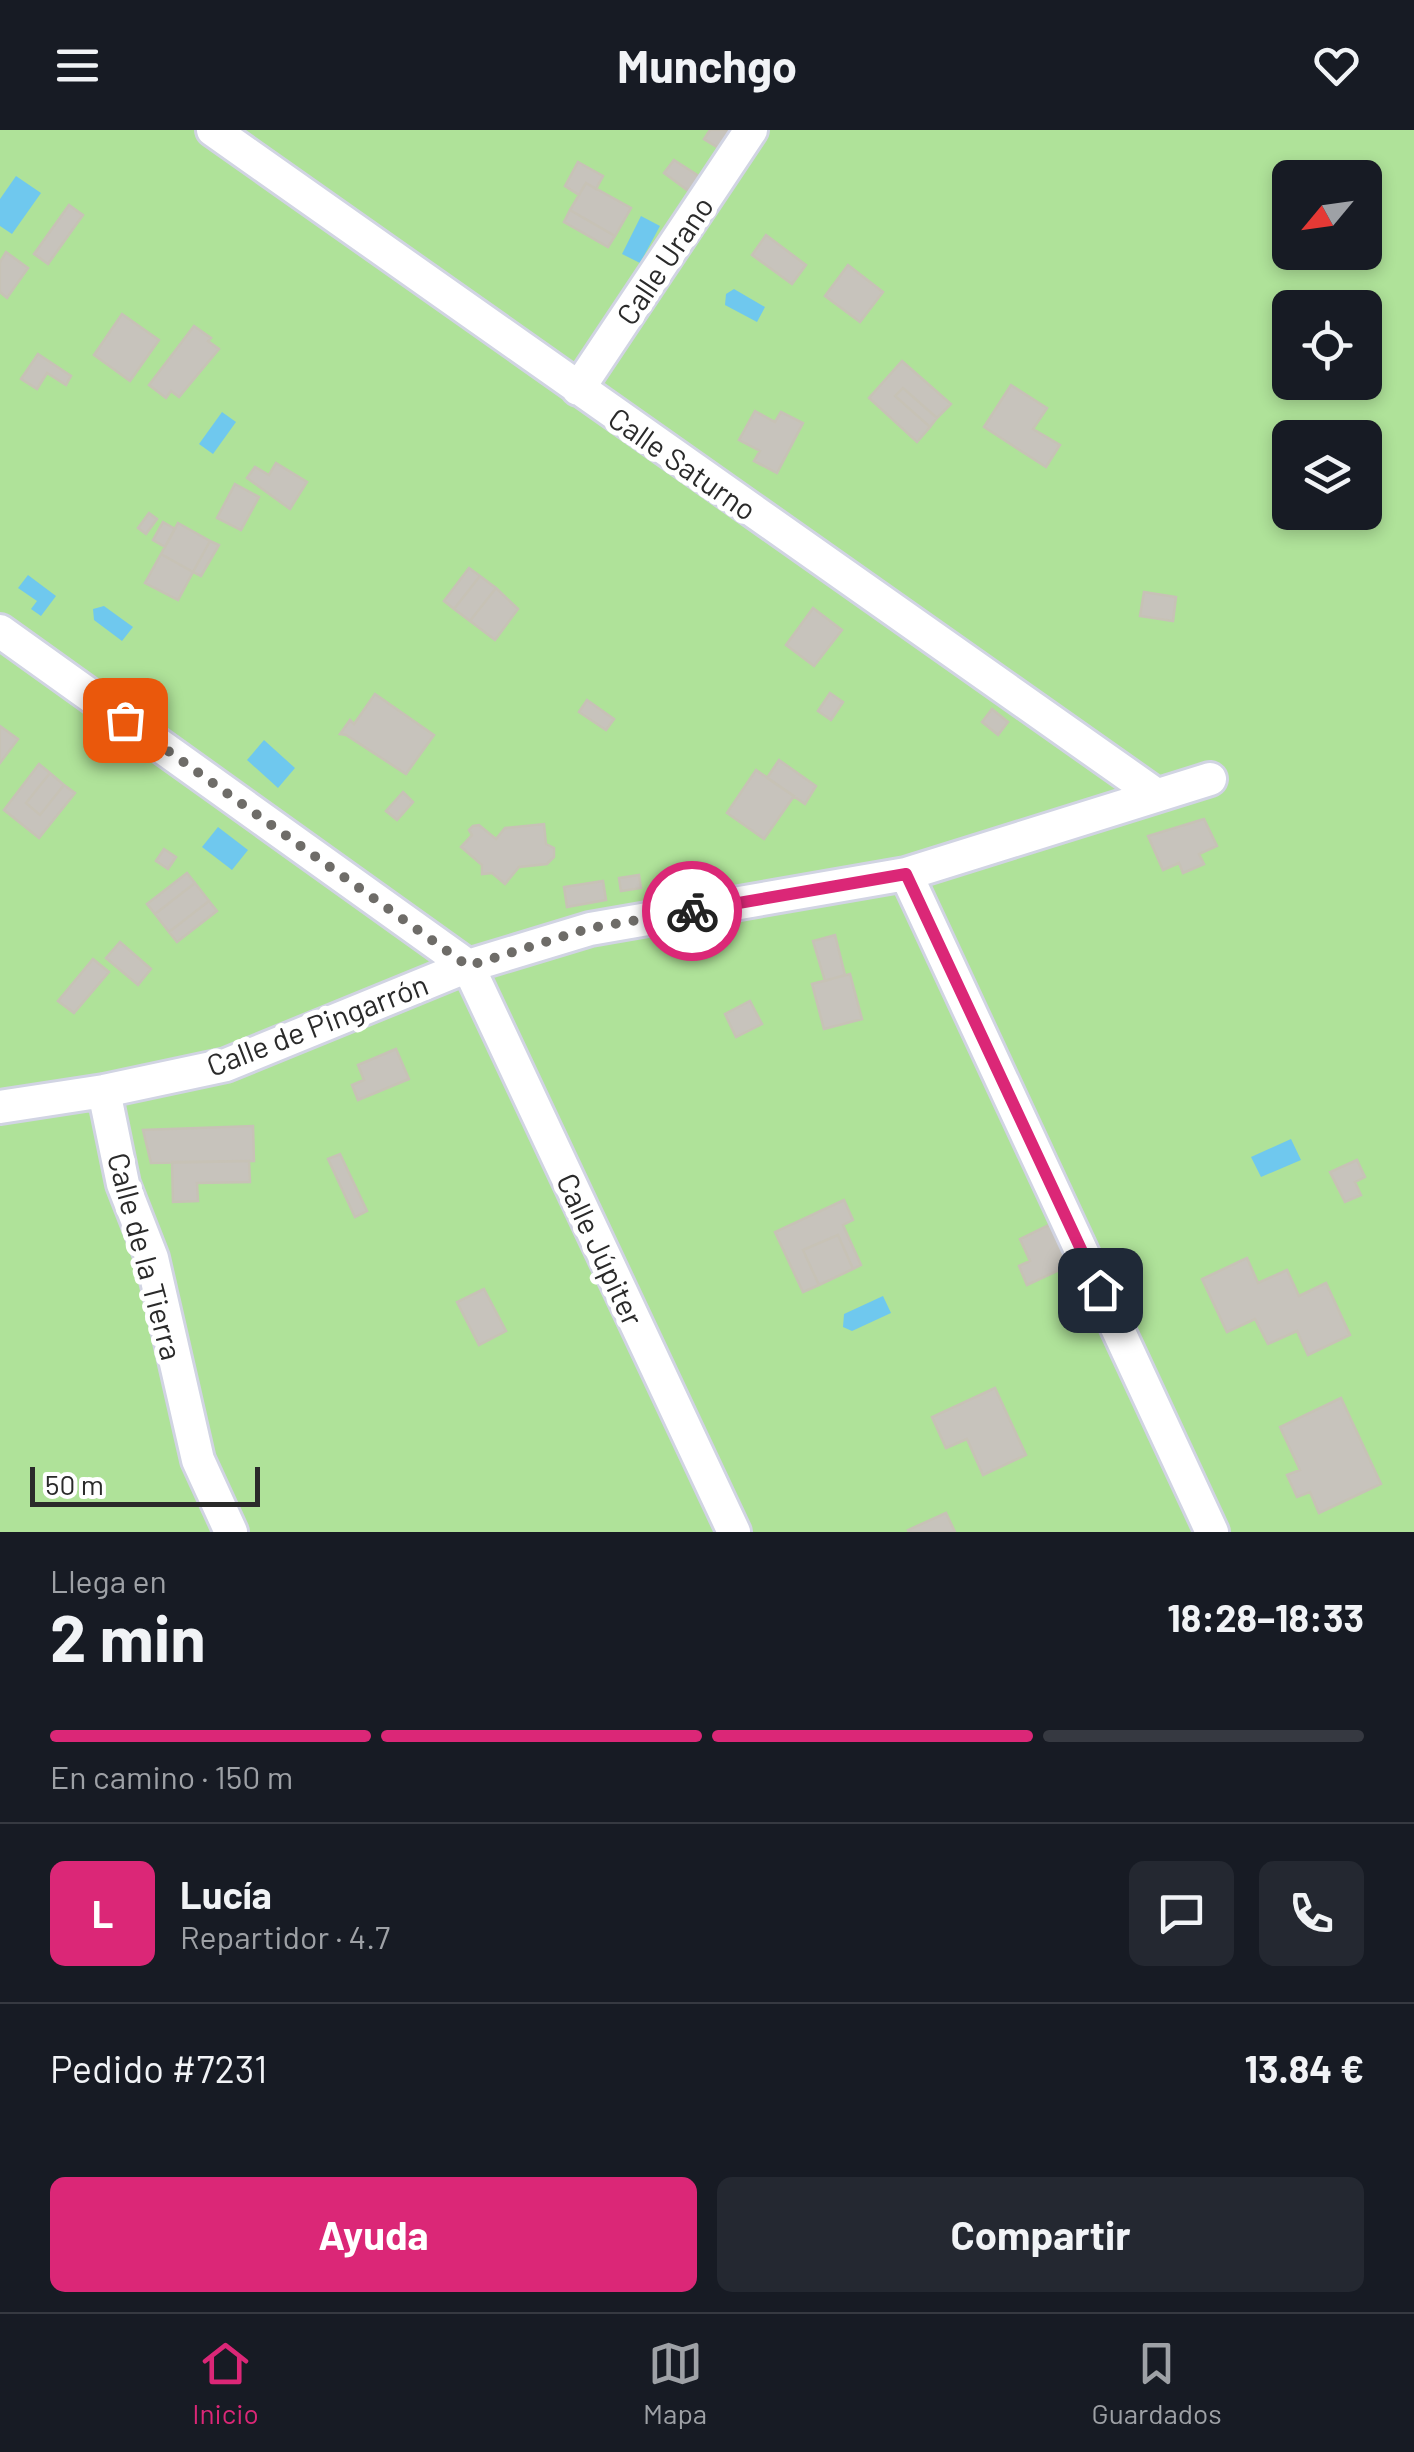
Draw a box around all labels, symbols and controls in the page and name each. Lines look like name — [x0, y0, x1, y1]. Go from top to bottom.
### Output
icon: menu — [50, 38, 105, 93]
text: Munchgo — [617, 38, 797, 92]
icon: heart — [1309, 38, 1364, 93]
north arrow — [1272, 160, 1382, 270]
map controls — [1272, 160, 1382, 530]
street label: Calle Urano — [608, 189, 720, 331]
button: locate — [1272, 290, 1382, 400]
street label: Calle Saturno — [602, 399, 764, 527]
button: layers — [1272, 420, 1382, 530]
pin — [83, 678, 168, 763]
icon: bag — [98, 693, 153, 748]
courier — [642, 861, 742, 961]
icon: bike — [665, 884, 720, 939]
street label: Calle de Pingarrón — [201, 965, 433, 1083]
street label: Calle de la Tierra — [101, 1148, 191, 1364]
street label: Calle Júpiter — [550, 1167, 652, 1331]
pin — [1058, 1248, 1143, 1333]
icon: home — [1073, 1263, 1128, 1318]
scale bar — [30, 1462, 260, 1506]
text: 50 m — [45, 1467, 104, 1501]
text: Llega en — [50, 1561, 167, 1599]
text: 18:28–18:33 — [1167, 1594, 1364, 1640]
text: 2 min — [50, 1597, 206, 1675]
text: En camino · 150 m — [50, 1757, 293, 1795]
button: chat — [1129, 1861, 1234, 1966]
button: phone — [1259, 1861, 1364, 1966]
text: Lucía — [180, 1871, 272, 1917]
text: L — [92, 1890, 113, 1936]
text: Repartidor · 4.7 — [180, 1917, 390, 1955]
text: Pedido #7231 — [50, 2045, 267, 2091]
text: 13.84 € — [1245, 2045, 1364, 2091]
button: Ayuda — [50, 2177, 697, 2292]
button: Compartir — [717, 2177, 1364, 2292]
tab: Inicio — [192, 2336, 259, 2430]
tab: Mapa — [643, 2336, 707, 2430]
tab: Guardados — [1092, 2336, 1222, 2430]

